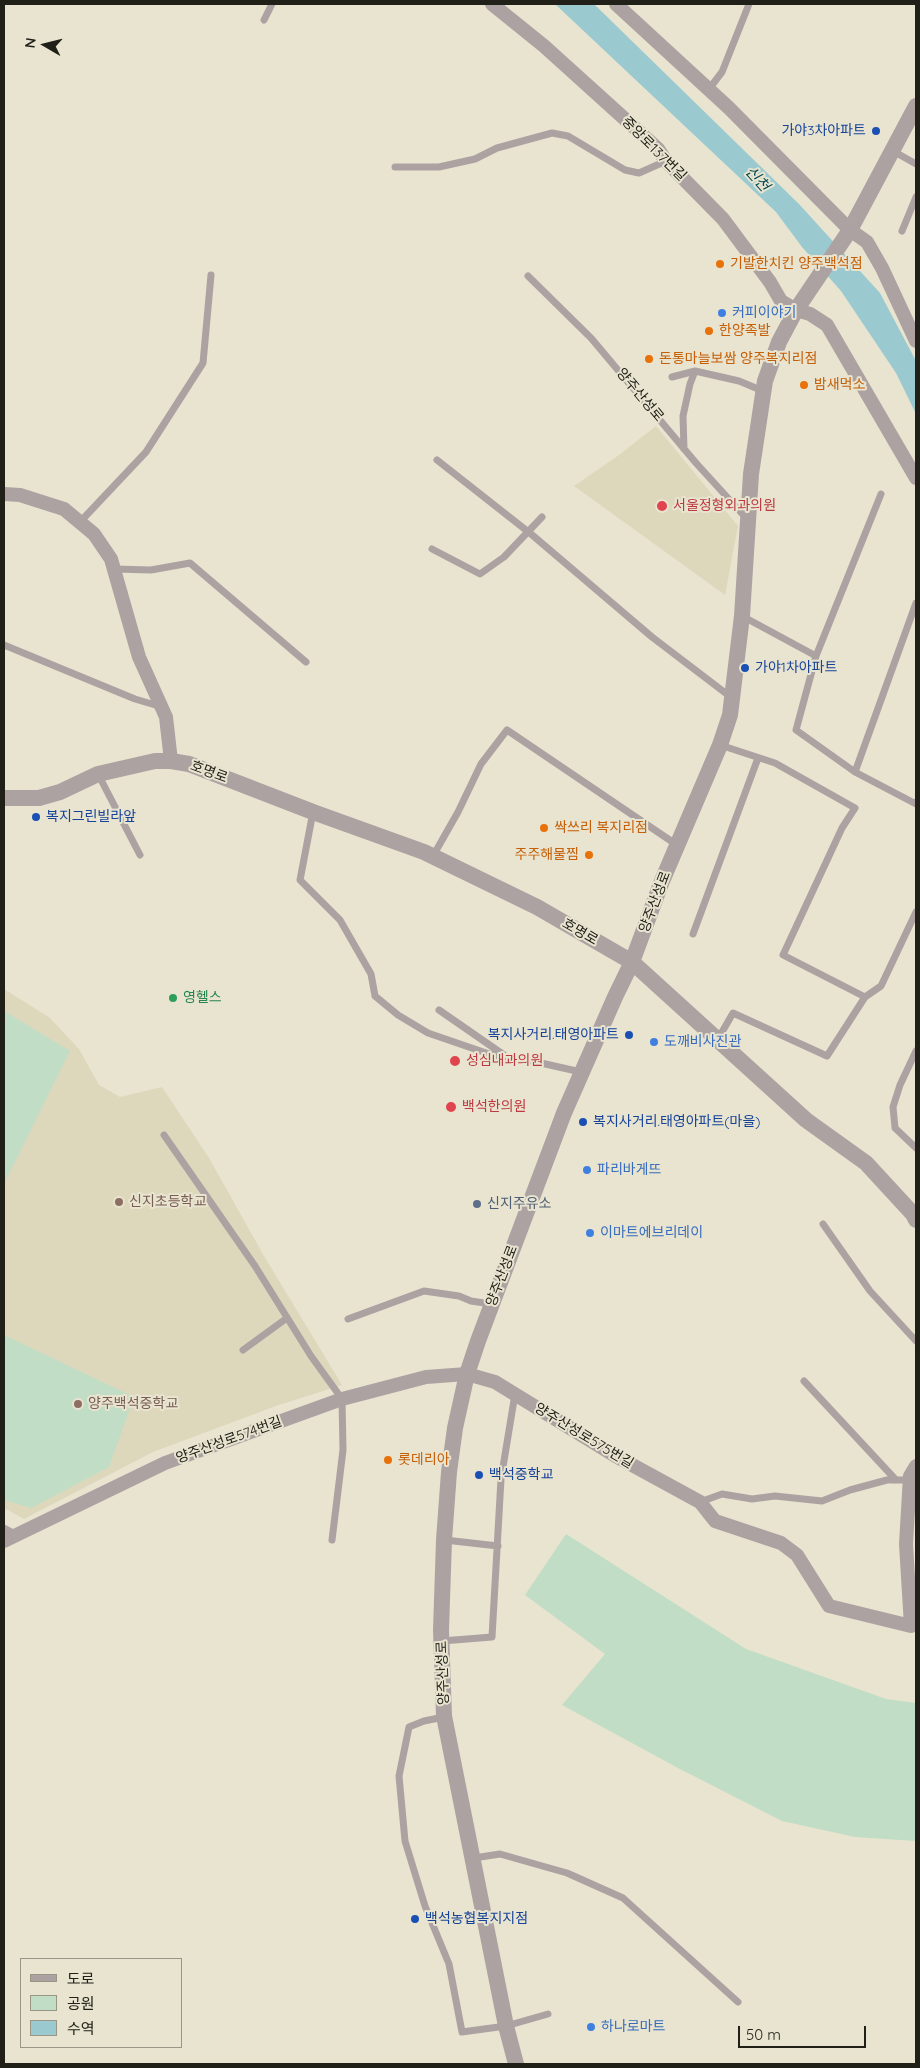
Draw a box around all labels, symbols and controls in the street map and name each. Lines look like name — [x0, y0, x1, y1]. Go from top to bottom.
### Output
north arrow — [20, 20, 70, 70]
text: N — [21, 37, 40, 49]
street label: 중앙로137번길 — [618, 113, 690, 185]
place label: 가야3차아파트 — [781, 123, 866, 139]
marker: 가야3차아파트 — [870, 125, 882, 137]
water label: 신천 — [741, 163, 773, 195]
place label: 기발한치킨 양주백석점 — [730, 256, 863, 272]
marker: 기발한치킨 양주백석점 — [714, 258, 726, 270]
place label: 커피이야기 — [732, 305, 796, 321]
marker: 커피이야기 — [716, 307, 728, 319]
place label: 한양족발 — [719, 323, 771, 339]
marker: 한양족발 — [703, 325, 715, 337]
place label: 돈통마늘보쌈 양주복지리점 — [659, 351, 817, 367]
marker: 돈통마늘보쌈 양주복지리점 — [643, 353, 655, 365]
street label: 양주산성로 — [613, 365, 667, 425]
place label: 밤새먹소 — [814, 377, 866, 393]
marker: 밤새먹소 — [798, 379, 810, 391]
place label: 서울정형외과의원 — [673, 498, 776, 514]
marker: 서울정형외과의원 — [655, 499, 669, 513]
place label: 가야1차아파트 — [755, 660, 837, 676]
marker: 가야1차아파트 — [739, 662, 751, 674]
street label: 호명로 — [188, 757, 230, 787]
place label: 복지그린빌라앞 — [46, 809, 136, 825]
marker: 복지그린빌라앞 — [30, 811, 42, 823]
place label: 싹쓰리 복지리점 — [554, 820, 648, 836]
marker: 싹쓰리 복지리점 — [538, 822, 550, 834]
place label: 주주해물찜 — [515, 847, 579, 863]
marker: 주주해물찜 — [583, 849, 595, 861]
street label: 양주산성로 — [636, 869, 674, 935]
street label: 호명로 — [559, 915, 601, 949]
place label: 영헬스 — [183, 990, 222, 1006]
marker: 영헬스 — [167, 992, 179, 1004]
place label: 복지사거리.태영아파트 — [488, 1027, 619, 1043]
marker: 복지사거리.태영아파트 — [623, 1029, 635, 1041]
place label: 도깨비사진관 — [664, 1034, 741, 1050]
marker: 도깨비사진관 — [648, 1036, 660, 1048]
place label: 성심내과의원 — [466, 1053, 543, 1069]
marker: 성심내과의원 — [448, 1054, 462, 1068]
place label: 백석한의원 — [462, 1099, 526, 1115]
marker: 백석한의원 — [444, 1100, 458, 1114]
place label: 복지사거리.태영아파트(마을) — [593, 1114, 761, 1130]
marker: 복지사거리.태영아파트(마을) — [577, 1116, 589, 1128]
place label: 파리바게뜨 — [597, 1162, 661, 1178]
marker: 파리바게뜨 — [581, 1164, 593, 1176]
place label: 신지초등학교 — [129, 1194, 206, 1210]
marker: 신지초등학교 — [113, 1196, 125, 1208]
place label: 신지주유소 — [487, 1196, 551, 1212]
marker: 신지주유소 — [471, 1198, 483, 1210]
place label: 이마트에브리데이 — [600, 1225, 703, 1241]
marker: 이마트에브리데이 — [584, 1227, 596, 1239]
street label: 양주산성로 — [483, 1243, 521, 1309]
place label: 양주백석중학교 — [88, 1396, 178, 1412]
marker: 양주백석중학교 — [72, 1398, 84, 1410]
street label: 양주산성로575번길 — [531, 1400, 637, 1472]
street label: 양주산성로574번길 — [174, 1413, 284, 1467]
place label: 롯데리아 — [398, 1452, 450, 1468]
marker: 롯데리아 — [382, 1454, 394, 1466]
place label: 백석중학교 — [489, 1467, 553, 1483]
marker: 백석중학교 — [473, 1469, 485, 1481]
street label: 양주산성로 — [433, 1641, 453, 1705]
place label: 백석농협복지지점 — [425, 1911, 528, 1927]
marker: 백석농협복지지점 — [409, 1913, 421, 1925]
legend — [20, 1958, 182, 2048]
text: 도로 — [67, 1969, 95, 1988]
text: 공원 — [67, 1994, 95, 2013]
scale bar — [740, 2016, 868, 2048]
text: 수역 — [67, 2019, 95, 2038]
place label: 하나로마트 — [601, 2019, 665, 2035]
marker: 하나로마트 — [585, 2021, 597, 2033]
text: 50 m — [746, 2025, 781, 2044]

